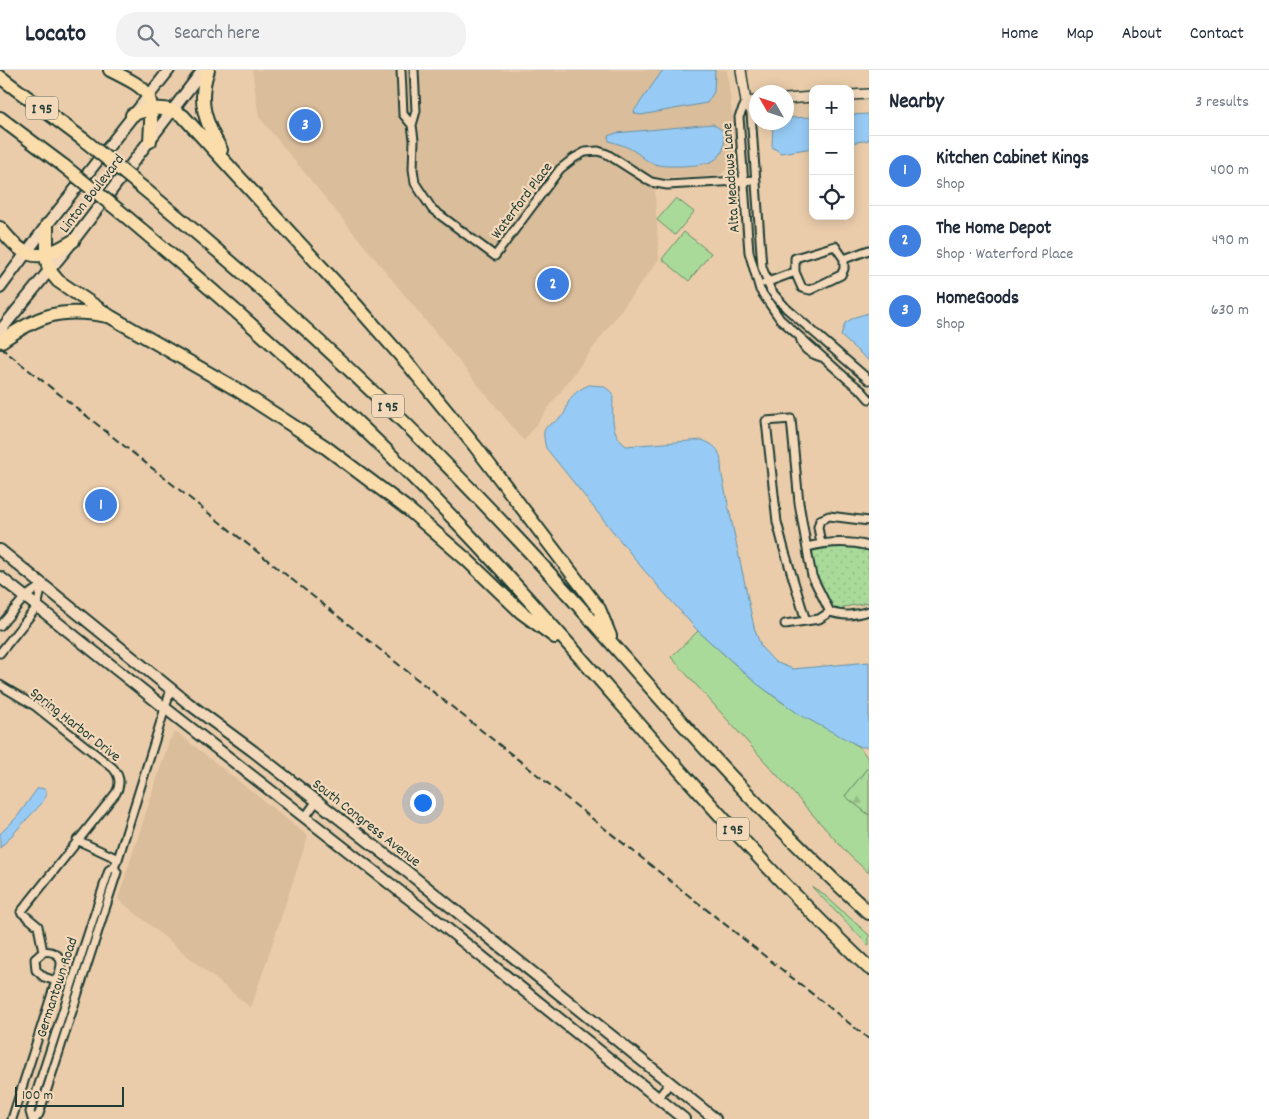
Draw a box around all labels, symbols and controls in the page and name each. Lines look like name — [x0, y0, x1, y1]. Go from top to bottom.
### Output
search box — [116, 12, 466, 57]
text: Locato — [25, 18, 86, 52]
icon: search — [134, 21, 162, 49]
text: Search here — [174, 21, 260, 48]
text: Home — [1001, 22, 1038, 47]
text: Map — [1066, 22, 1094, 47]
text: About — [1122, 22, 1162, 47]
text: Contact — [1190, 22, 1244, 47]
north arrow — [749, 85, 794, 130]
map controls — [809, 85, 854, 220]
button: + — [809, 85, 854, 130]
text: Nearby — [889, 88, 944, 118]
text: 3 results — [1195, 91, 1249, 114]
road number: I 95 — [26, 96, 58, 119]
pin: 3 — [289, 106, 321, 144]
street label: Alta Meadows Lane — [717, 122, 747, 234]
button: − — [809, 130, 854, 175]
text: Kitchen Cabinet Kings — [936, 146, 1089, 173]
street label: Linton Boulevard — [55, 150, 130, 238]
street label: Waterford Place — [486, 158, 559, 244]
text: 1 — [903, 159, 907, 182]
text: 400 m — [1210, 159, 1249, 182]
text: Shop — [936, 173, 965, 196]
button: locate — [809, 175, 854, 220]
text: The Home Depot — [936, 216, 1051, 243]
text: 2 — [902, 229, 909, 252]
text: 490 m — [1212, 229, 1249, 252]
text: Shop · Waterford Place — [936, 243, 1073, 266]
pin: 2 — [537, 265, 569, 303]
text: HomeGoods — [936, 286, 1019, 313]
text: 3 — [901, 299, 909, 322]
text: 630 m — [1211, 299, 1249, 322]
text: Shop — [936, 313, 965, 336]
road number: I 95 — [372, 394, 404, 418]
pin: 1 — [85, 486, 117, 524]
street label: Spring Harbor Drive — [25, 683, 125, 768]
street label: South Congress Avenue — [307, 774, 425, 873]
your location — [410, 790, 436, 816]
road number: I 95 — [717, 818, 749, 841]
street label: Germantown Road — [31, 935, 84, 1041]
scale bar — [15, 1084, 124, 1107]
text: 100 m — [22, 1086, 53, 1106]

